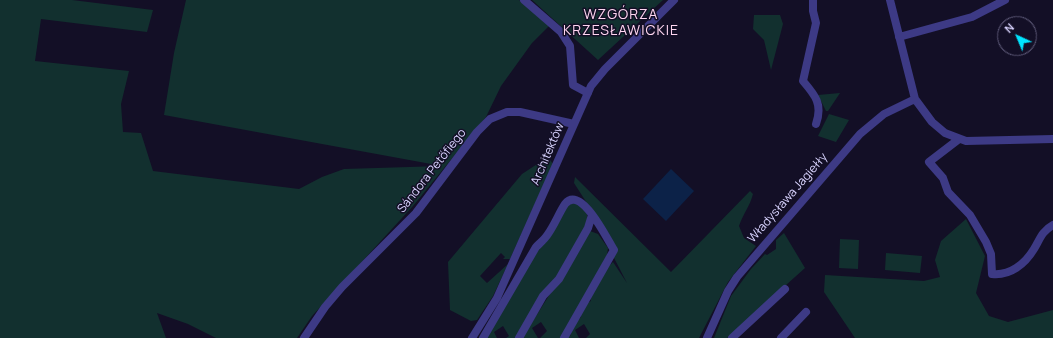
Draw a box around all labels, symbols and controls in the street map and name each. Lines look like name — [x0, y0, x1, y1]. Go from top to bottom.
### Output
district label: WZGÓRZA KRZESŁAWICKIE — [563, 7, 679, 40]
north arrow — [997, 16, 1037, 56]
text: N — [1001, 20, 1017, 36]
street label: Architektów — [528, 121, 568, 187]
street label: Sándora Petőfiego — [395, 126, 469, 216]
street label: Władysława Jagiełły — [745, 150, 831, 246]

